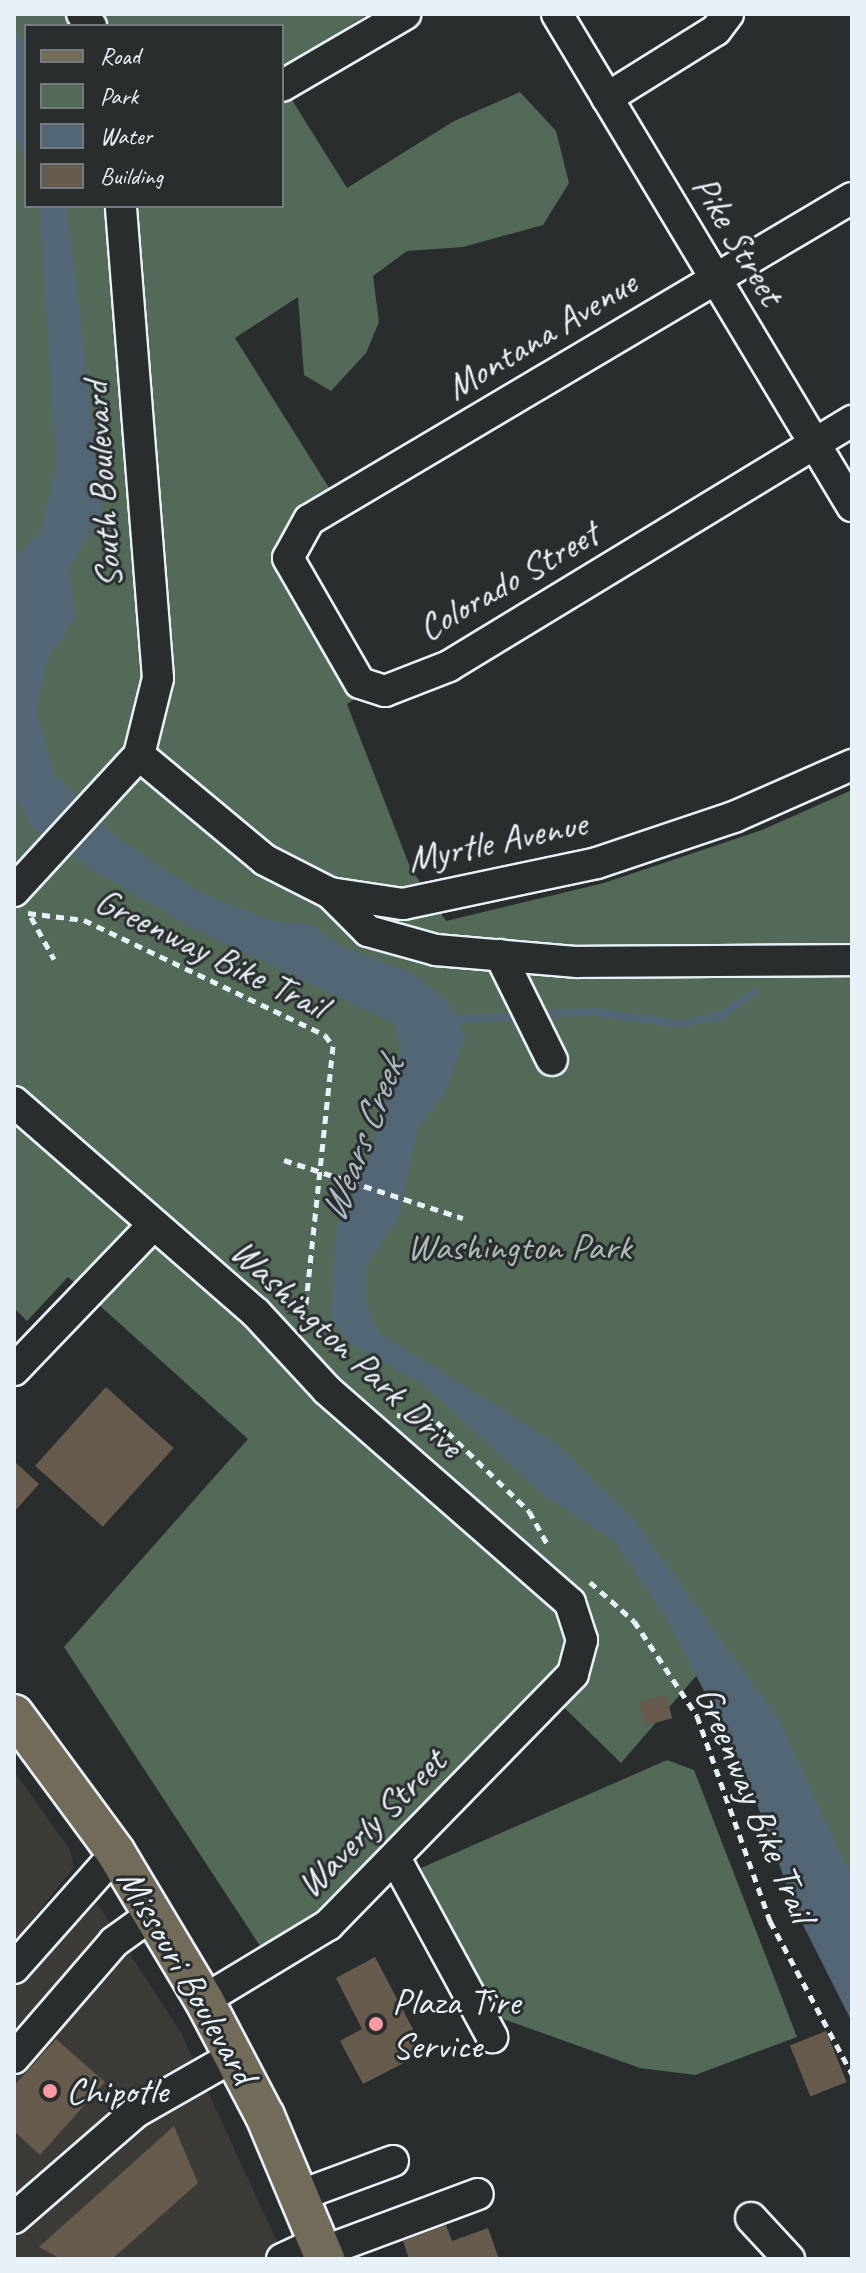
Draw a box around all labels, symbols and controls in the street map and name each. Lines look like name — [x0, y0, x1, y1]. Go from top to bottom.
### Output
legend — [24, 24, 284, 208]
text: Road — [100, 41, 140, 71]
text: Park — [100, 81, 138, 111]
text: Water — [100, 121, 152, 151]
text: Building — [100, 161, 163, 191]
street label: Pike Street — [682, 167, 794, 313]
street label: Montana Avenue — [437, 260, 645, 410]
street label: South Boulevard — [72, 379, 132, 591]
street label: Colorado Street — [410, 511, 606, 651]
street label: Myrtle Avenue — [403, 800, 591, 882]
street label: Greenway Bike Trail — [88, 877, 334, 1029]
water label: Wears Creek — [308, 1052, 414, 1228]
park label: Washington Park — [407, 1224, 631, 1270]
street label: Washington Park Drive — [221, 1228, 473, 1468]
street label: Greenway Bike Trail — [685, 1679, 825, 1929]
street label: Waverly Street — [287, 1739, 455, 1907]
street label: Missouri Boulevard — [107, 1860, 267, 2092]
place label: Plaza Tire Service — [392, 1979, 520, 2068]
marker: Plaza Tire Service — [367, 2015, 385, 2033]
place label: Chipotle — [66, 2068, 168, 2114]
marker: Chipotle — [41, 2082, 59, 2100]

